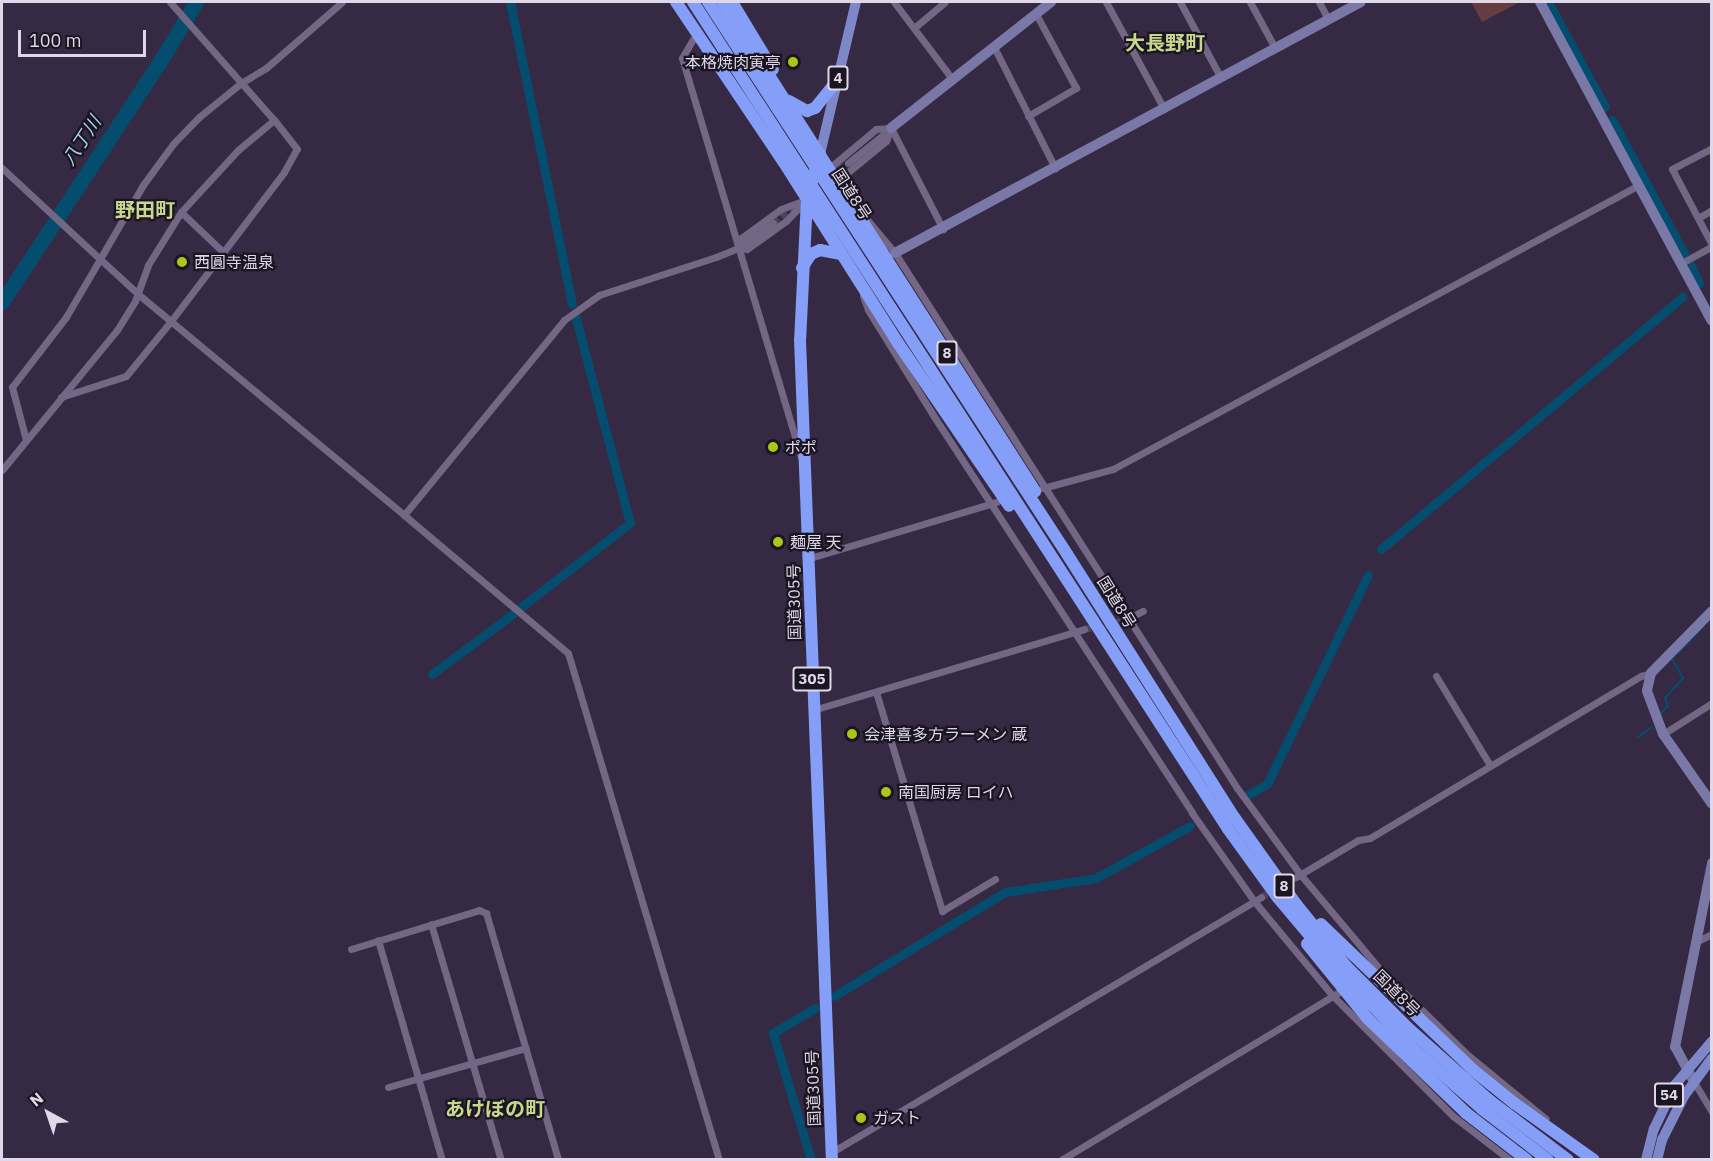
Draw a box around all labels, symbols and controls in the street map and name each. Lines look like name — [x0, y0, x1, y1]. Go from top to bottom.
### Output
scale bar — [21, 18, 148, 56]
text: 100 m — [29, 29, 81, 52]
district label: 大長野町 — [1125, 30, 1205, 54]
place label: 本格焼肉寅亭 — [685, 52, 781, 72]
marker: 本格焼肉寅亭 — [786, 55, 800, 69]
road number: 4 — [828, 66, 848, 90]
water label: 八丁川 — [58, 112, 106, 170]
street label: 国道8号 — [828, 165, 876, 223]
district label: 野田町 — [115, 197, 175, 221]
place label: 西圓寺温泉 — [194, 252, 274, 272]
marker: 西圓寺温泉 — [175, 255, 189, 269]
road number: 8 — [936, 341, 958, 365]
place label: ポポ — [785, 437, 817, 457]
marker: ポポ — [766, 440, 780, 454]
place label: 麺屋 天 — [790, 532, 842, 552]
marker: 麺屋 天 — [771, 535, 785, 549]
street label: 国道305号 — [784, 563, 804, 641]
street label: 国道8号 — [1094, 572, 1140, 632]
road number: 305 — [792, 667, 832, 691]
place label: 会津喜多方ラーメン 蔵 — [864, 724, 1028, 744]
marker: 会津喜多方ラーメン 蔵 — [845, 727, 859, 741]
place label: 南国厨房 ロイハ — [898, 782, 1014, 802]
marker: 南国厨房 ロイハ — [879, 785, 893, 799]
road number: 8 — [1274, 874, 1294, 898]
street label: 国道8号 — [1370, 966, 1424, 1020]
street label: 国道305号 — [802, 1049, 824, 1127]
north arrow — [18, 1083, 78, 1143]
road number: 54 — [1654, 1083, 1684, 1107]
text: N — [26, 1088, 47, 1111]
district label: あけぼの町 — [445, 1096, 545, 1120]
place label: ガスト — [873, 1108, 921, 1128]
marker: ガスト — [854, 1111, 868, 1125]

